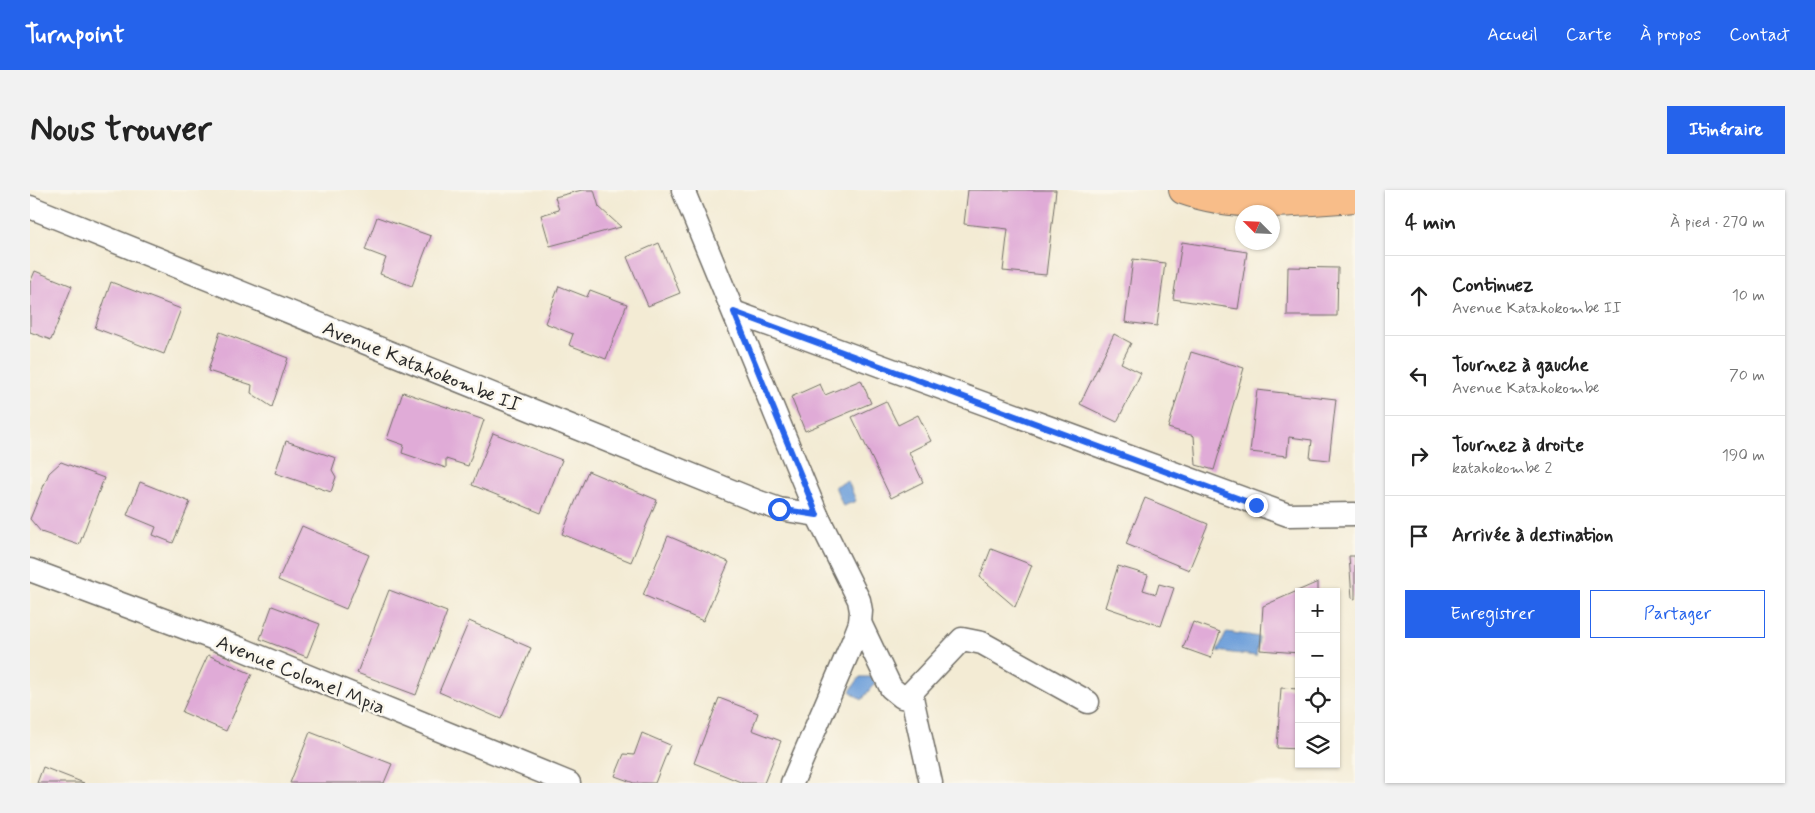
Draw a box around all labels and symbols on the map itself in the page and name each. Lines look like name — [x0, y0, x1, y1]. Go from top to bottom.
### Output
north arrow — [1235, 205, 1280, 250]
street label: Avenue Katakokombe II — [318, 315, 525, 420]
route end — [1245, 494, 1268, 517]
route start — [768, 498, 791, 521]
street label: Avenue Colonel Mpia — [212, 629, 389, 722]

